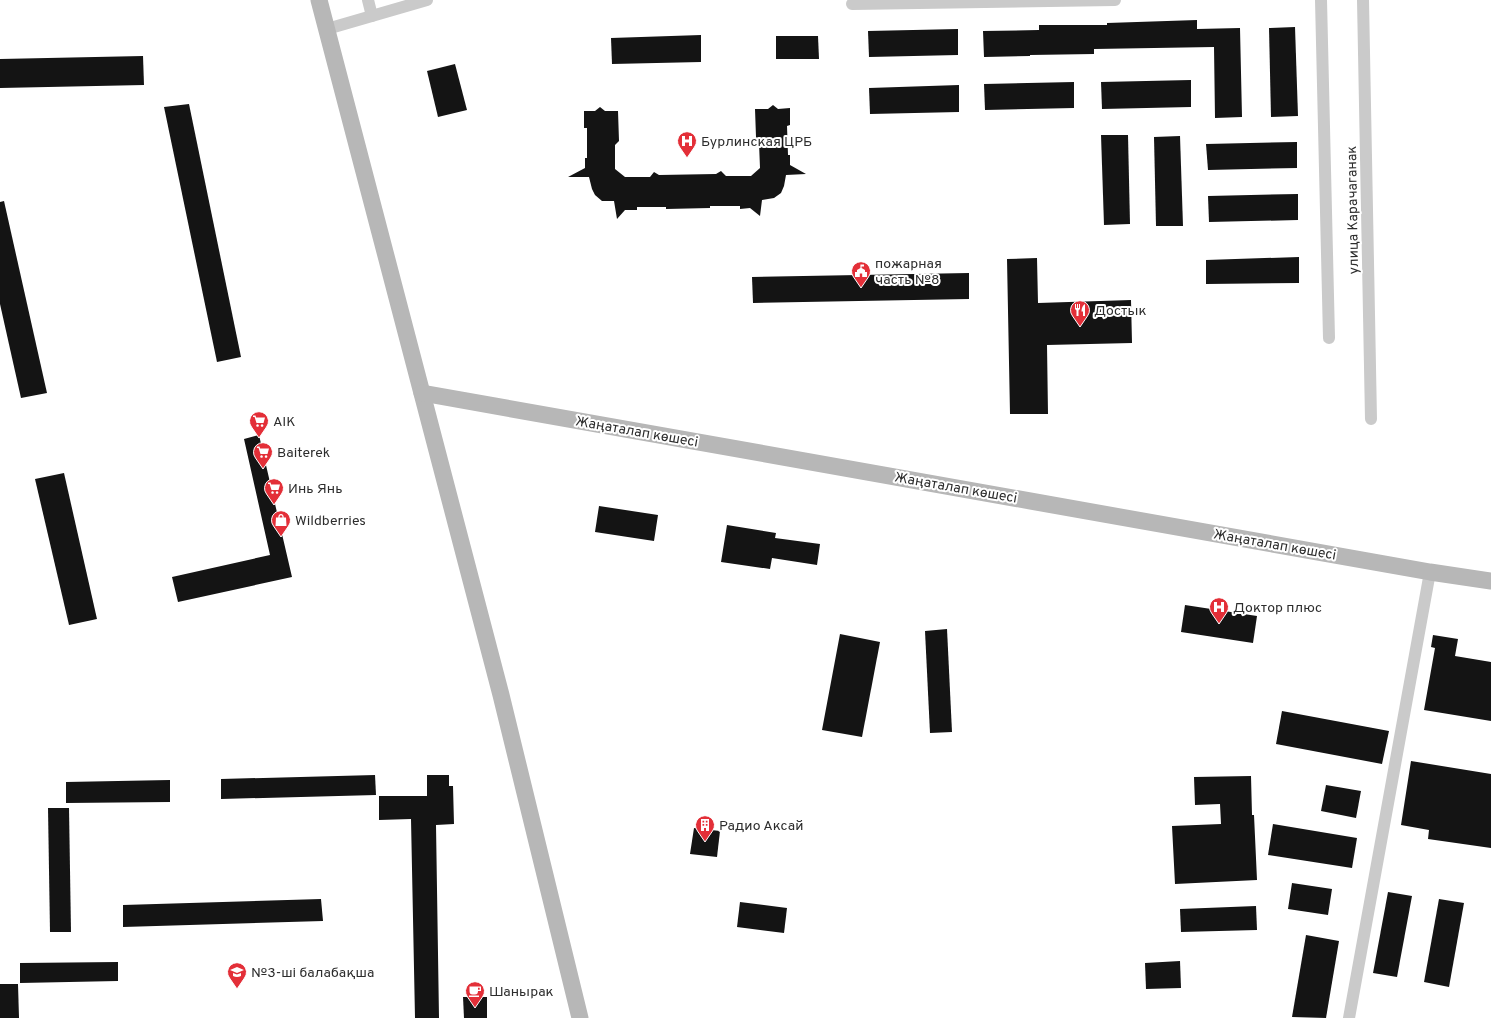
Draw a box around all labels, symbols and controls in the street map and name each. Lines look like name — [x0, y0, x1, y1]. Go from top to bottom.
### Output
hospital icon: Бурлинская ЦРБ — [676, 130, 698, 158]
place label: Бурлинская ЦРБ — [701, 134, 812, 151]
street label: улица Карачаганак — [1344, 146, 1363, 274]
place label: пожарная часть №8 — [875, 256, 942, 289]
public building icon: пожарная часть №8 — [850, 260, 872, 288]
restaurant icon: Достык — [1069, 299, 1091, 327]
place label: Достык — [1094, 303, 1147, 320]
supermarket icon: AIK — [248, 410, 270, 438]
street label: Жаңаталап көшесі — [574, 413, 699, 452]
place label: AIK — [273, 414, 295, 431]
supermarket icon: Baiterek — [252, 441, 274, 469]
place label: Baiterek — [277, 445, 330, 462]
street label: Жаңаталап көшесі — [893, 469, 1018, 508]
supermarket icon: Инь Янь — [263, 477, 285, 505]
place label: Инь Янь — [288, 481, 342, 498]
shop icon: Wildberries — [270, 509, 292, 537]
place label: Wildberries — [295, 513, 366, 530]
street label: Жаңаталап көшесі — [1212, 526, 1337, 565]
hospital icon: Доктор плюс — [1208, 596, 1230, 624]
place label: Доктор плюс — [1233, 600, 1322, 617]
building icon: Радио Аксай — [694, 814, 716, 842]
place label: Радио Аксай — [719, 818, 803, 835]
school or university icon: №3-ші балабақша — [226, 961, 248, 989]
place label: №3-ші балабақша — [251, 965, 374, 982]
cafe icon: Шанырак — [464, 980, 486, 1008]
place label: Шанырак — [489, 984, 554, 1001]

